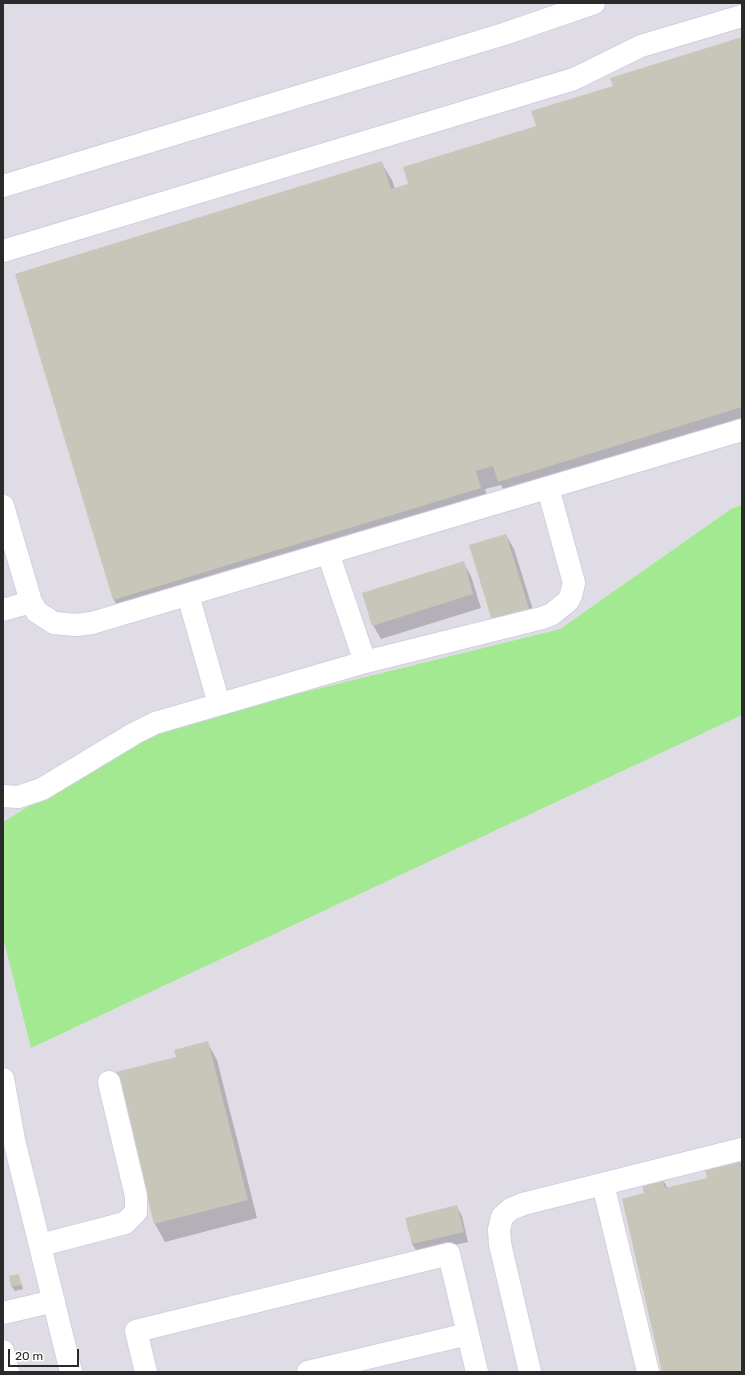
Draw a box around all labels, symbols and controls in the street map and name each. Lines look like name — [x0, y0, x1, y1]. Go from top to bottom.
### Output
scale bar — [10, 1341, 81, 1367]
text: 20 m — [15, 1349, 43, 1363]

